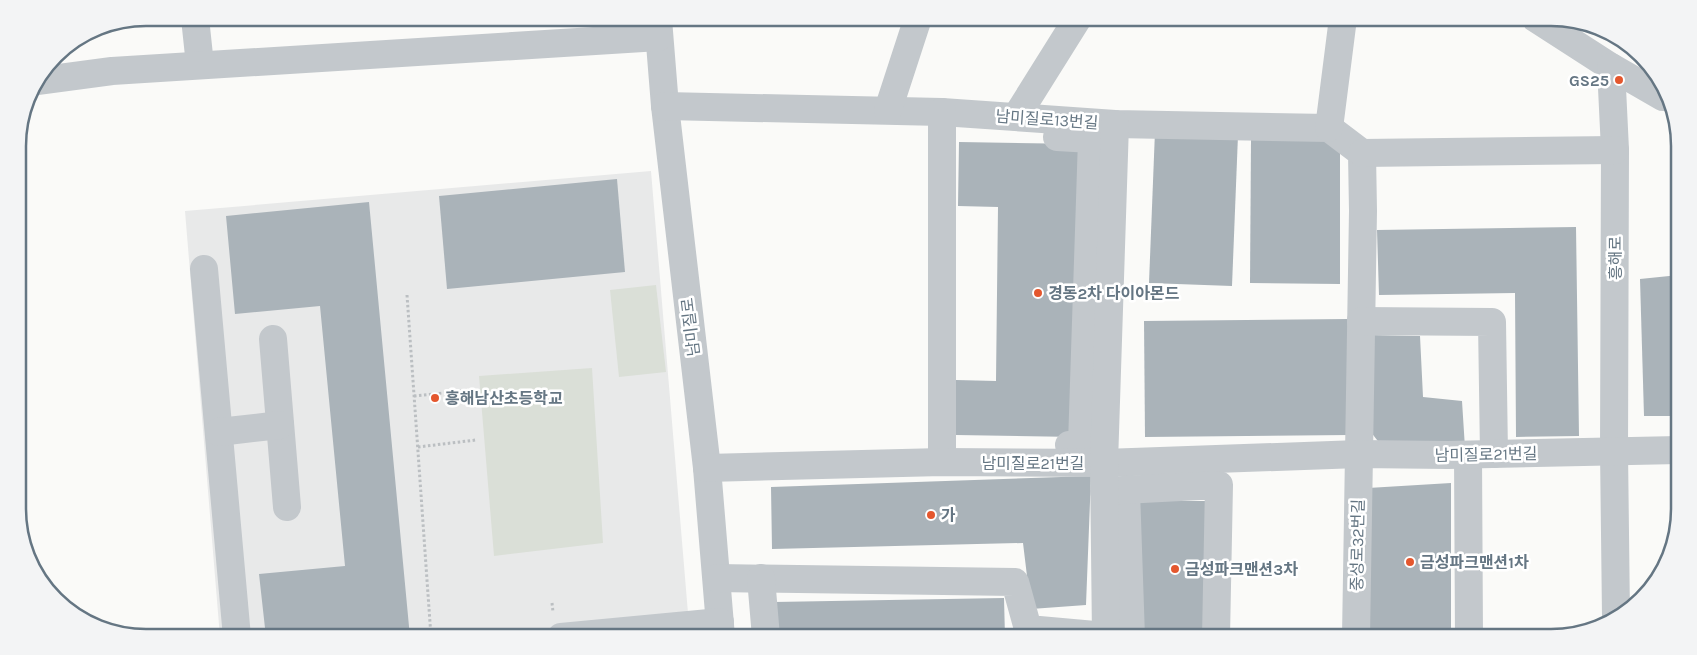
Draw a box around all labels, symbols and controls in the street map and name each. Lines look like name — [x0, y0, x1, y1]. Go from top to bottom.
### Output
place label: GS25 — [1569, 71, 1609, 90]
marker: GS25 — [1613, 74, 1625, 86]
street label: 남미질로13번길 — [995, 106, 1099, 133]
street label: 흥해로 — [1606, 236, 1625, 280]
place label: 경동2차 다이아몬드 — [1048, 284, 1180, 303]
marker: 경동2차 다이아몬드 — [1032, 287, 1044, 299]
street label: 남미질로 — [677, 296, 704, 357]
place label: 흥해남산초등학교 — [445, 389, 563, 408]
marker: 흥해남산초등학교 — [429, 392, 441, 404]
street label: 남미질로21번길 — [1434, 444, 1538, 465]
street label: 남미질로21번길 — [982, 454, 1084, 473]
street label: 중성로32번길 — [1347, 499, 1368, 591]
place label: 가 — [941, 506, 956, 525]
marker: 가 — [925, 509, 937, 521]
place label: 금성파크맨션1차 — [1420, 553, 1529, 572]
marker: 금성파크맨션1차 — [1404, 556, 1416, 568]
place label: 금성파크맨션3차 — [1185, 560, 1298, 579]
marker: 금성파크맨션3차 — [1169, 563, 1181, 575]

